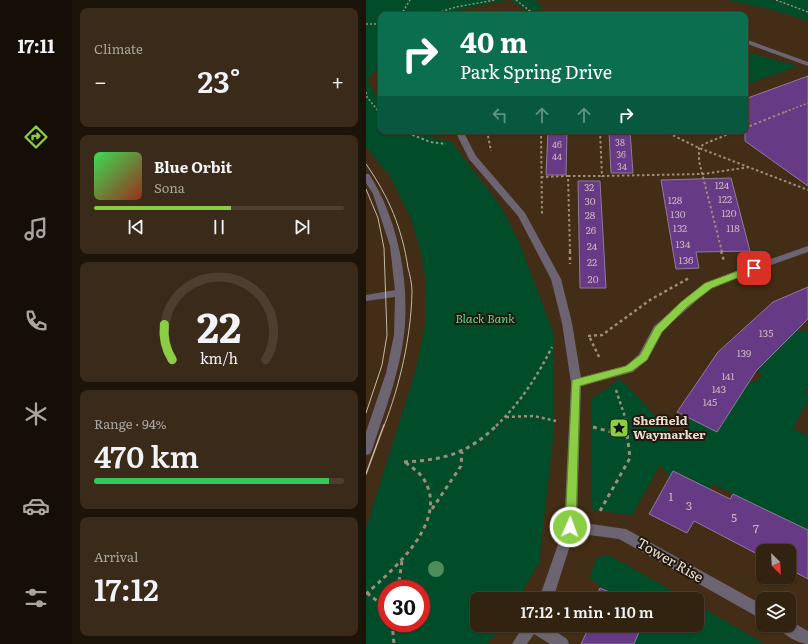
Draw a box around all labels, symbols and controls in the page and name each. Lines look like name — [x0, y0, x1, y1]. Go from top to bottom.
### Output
text: 40 m — [460, 20, 528, 62]
icon: right — [394, 28, 446, 80]
text: 17:11 — [17, 32, 55, 59]
text: Climate — [94, 39, 143, 58]
text: 23° — [198, 58, 240, 102]
text: Park Spring Drive — [460, 58, 612, 85]
text: − — [94, 64, 107, 97]
text: + — [331, 64, 344, 97]
icon: left — [489, 104, 511, 126]
icon: ahead — [531, 104, 553, 126]
icon: ahead — [573, 104, 595, 126]
icon: right — [615, 104, 637, 126]
icon: directions — [22, 123, 50, 151]
house number: 38 — [615, 135, 625, 149]
house number: 46 — [552, 137, 562, 151]
house number: 36 — [616, 147, 626, 161]
house number: 44 — [552, 149, 562, 163]
text: Blue Orbit — [154, 155, 232, 178]
house number: 34 — [617, 159, 627, 173]
house number: 124 — [715, 177, 730, 192]
text: Sona — [154, 178, 185, 197]
house number: 32 — [584, 179, 594, 194]
house number: 122 — [718, 191, 732, 206]
house number: 128 — [668, 192, 683, 207]
house number: 30 — [584, 193, 596, 208]
house number: 120 — [722, 205, 737, 220]
house number: 130 — [670, 206, 686, 221]
house number: 28 — [585, 207, 596, 222]
icon: music — [22, 215, 50, 243]
icon: previous — [125, 216, 147, 238]
icon: pause — [208, 216, 230, 238]
icon: next — [291, 216, 313, 238]
house number: 132 — [673, 220, 687, 235]
house number: 118 — [726, 220, 740, 235]
house number: 26 — [586, 222, 597, 237]
house number: 134 — [676, 236, 691, 251]
house number: 24 — [587, 238, 598, 253]
pin — [737, 251, 771, 285]
house number: 136 — [679, 252, 694, 267]
house number: 22 — [587, 254, 597, 269]
icon: arrive — [743, 257, 765, 279]
house number: 20 — [588, 271, 599, 286]
text: 22 — [197, 294, 241, 356]
icon: phone — [22, 307, 50, 335]
park label: Black Bank — [455, 309, 515, 327]
house number: 135 — [759, 325, 773, 340]
house number: 139 — [737, 345, 751, 360]
text: km/h — [200, 347, 239, 368]
house number: 141 — [721, 368, 735, 383]
house number: 143 — [712, 381, 726, 396]
house number: 145 — [703, 394, 717, 409]
icon: climate — [22, 400, 50, 428]
place label: Sheffield Waymarker — [633, 411, 706, 443]
text: Range · 94% — [94, 414, 167, 433]
place icon: Sheffield Waymarker — [608, 417, 630, 439]
text: 470 km — [94, 433, 199, 477]
house number: 1 — [669, 487, 674, 505]
icon: car — [22, 492, 50, 520]
house number: 3 — [686, 496, 692, 514]
position arrow — [549, 506, 591, 548]
house number: 5 — [731, 508, 737, 526]
house number: 7 — [753, 519, 759, 537]
street label: Tower Rise — [633, 532, 708, 586]
north arrow — [756, 544, 796, 584]
map controls — [756, 544, 796, 632]
text: Arrival — [94, 547, 138, 566]
text: 17:12 — [94, 566, 159, 610]
speed limit sign: 30 — [378, 580, 430, 632]
icon: filters — [22, 584, 50, 612]
button: layers — [756, 592, 796, 632]
text: 17:12 · 1 min · 110 m — [521, 600, 653, 623]

